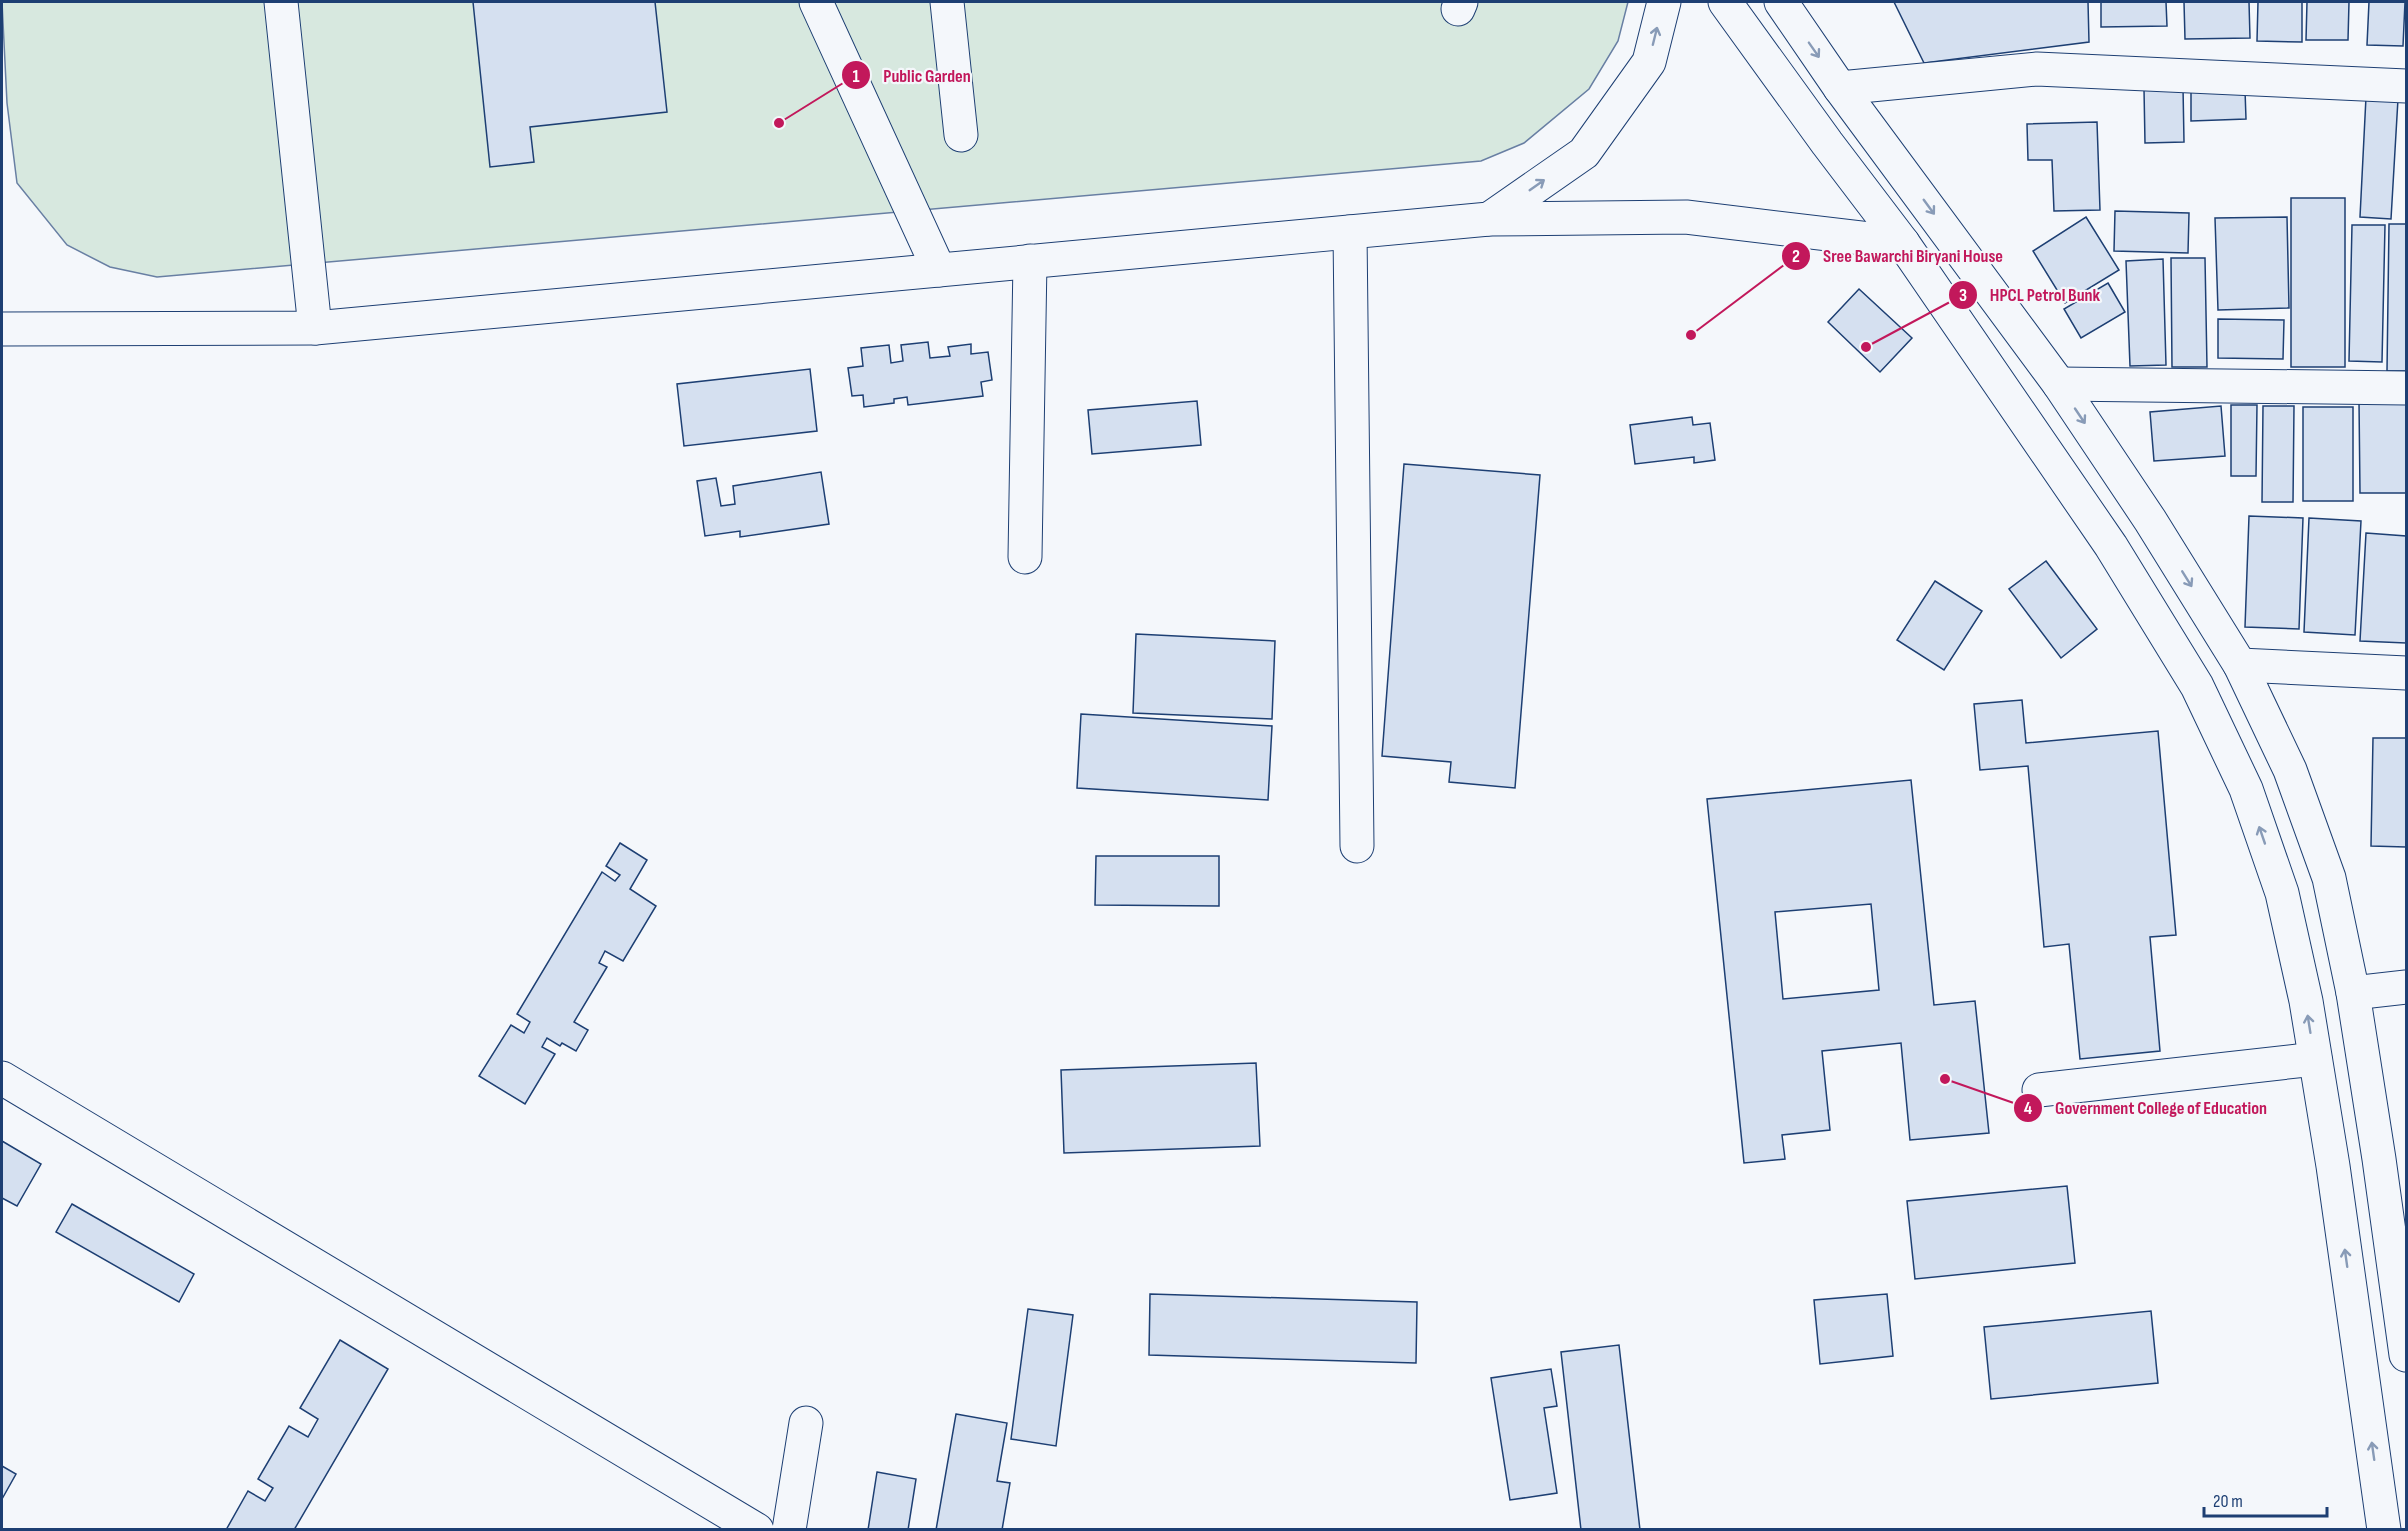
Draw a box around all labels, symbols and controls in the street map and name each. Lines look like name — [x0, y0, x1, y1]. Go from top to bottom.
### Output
one-way arrow — [1650, 27, 1662, 46]
one-way arrow — [1808, 41, 1820, 57]
callout: Public Garden — [841, 57, 982, 93]
text: 1 — [852, 66, 860, 87]
text: Public Garden — [883, 66, 971, 87]
one-way arrow — [1529, 179, 1545, 191]
one-way arrow — [1922, 199, 1935, 215]
callout: Sree Bawarchi Biryani House — [1781, 238, 2015, 274]
text: 2 — [1792, 246, 1800, 267]
text: Sree Bawarchi Biryani House — [1823, 246, 2003, 267]
callout: HPCL Petrol Bunk — [1948, 277, 2112, 313]
text: 3 — [1959, 285, 1967, 306]
text: HPCL Petrol Bunk — [1990, 285, 2101, 306]
one-way arrow — [2075, 407, 2087, 424]
one-way arrow — [2181, 570, 2193, 587]
one-way arrow — [2256, 826, 2267, 845]
one-way arrow — [2303, 1014, 2314, 1034]
callout: Government College of Education — [2013, 1090, 2279, 1126]
text: 4 — [2024, 1098, 2033, 1119]
text: Government College of Education — [2055, 1098, 2267, 1119]
one-way arrow — [2340, 1248, 2351, 1268]
one-way arrow — [2368, 1441, 2379, 1461]
scale bar — [2204, 1480, 2327, 1518]
text: 20 m — [2213, 1491, 2243, 1512]

